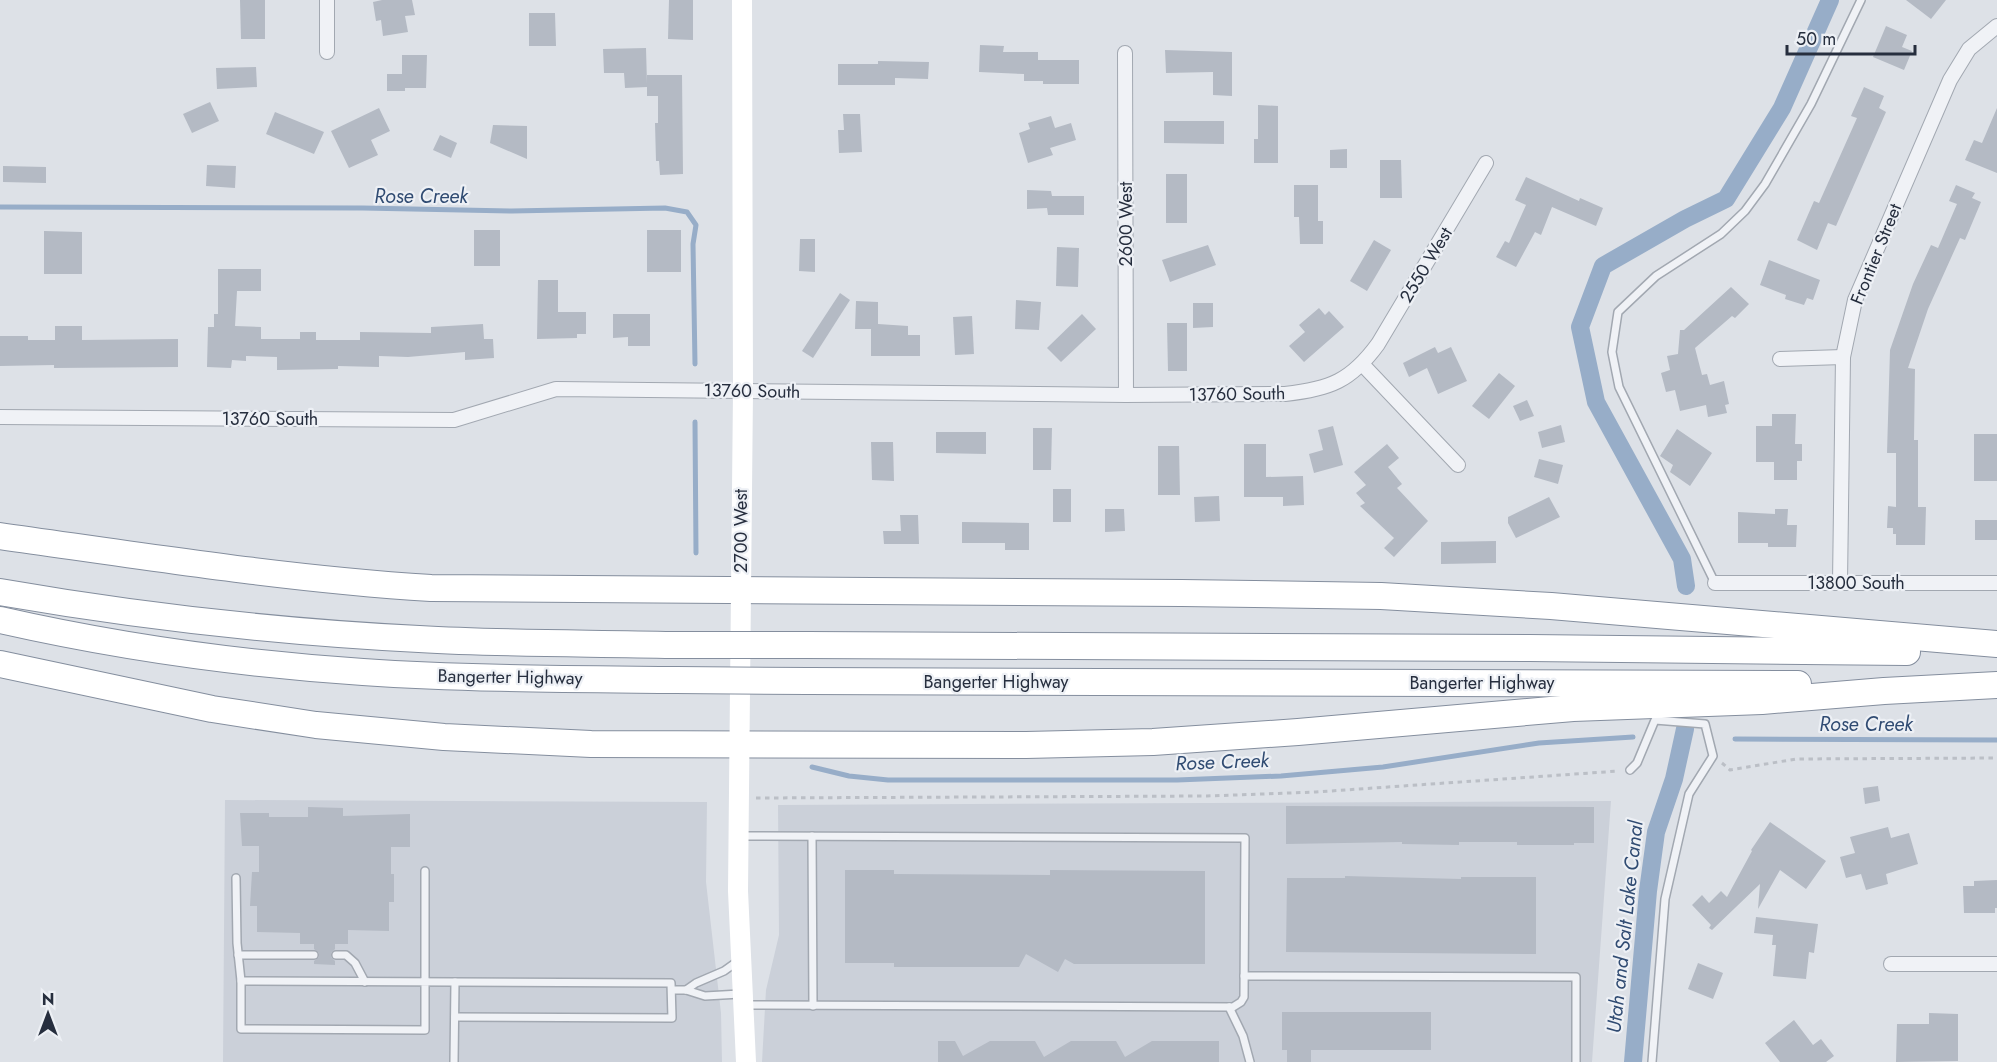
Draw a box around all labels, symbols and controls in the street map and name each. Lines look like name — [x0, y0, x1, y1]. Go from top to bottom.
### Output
scale bar — [1787, 18, 1914, 56]
text: 50 m — [1796, 26, 1836, 52]
street label: 2600 West — [1113, 181, 1139, 266]
water label: Rose Creek — [374, 182, 469, 211]
street label: Frontier Street — [1844, 199, 1908, 308]
street label: 2550 West — [1393, 222, 1459, 308]
street label: 13760 South — [703, 377, 801, 405]
street label: 13760 South — [1188, 380, 1286, 408]
street label: 13760 South — [222, 406, 318, 432]
street label: 2700 West — [728, 488, 754, 573]
street label: 13800 South — [1807, 570, 1905, 596]
street label: Bangerter Highway — [437, 663, 583, 691]
street label: Bangerter Highway — [924, 669, 1069, 695]
street label: Bangerter Highway — [1410, 670, 1555, 696]
water label: Rose Creek — [1819, 710, 1914, 739]
water label: Rose Creek — [1175, 746, 1271, 778]
water label: Utah and Salt Lake Canal — [1599, 818, 1651, 1035]
north arrow — [18, 984, 78, 1044]
text: N — [42, 988, 54, 1011]

